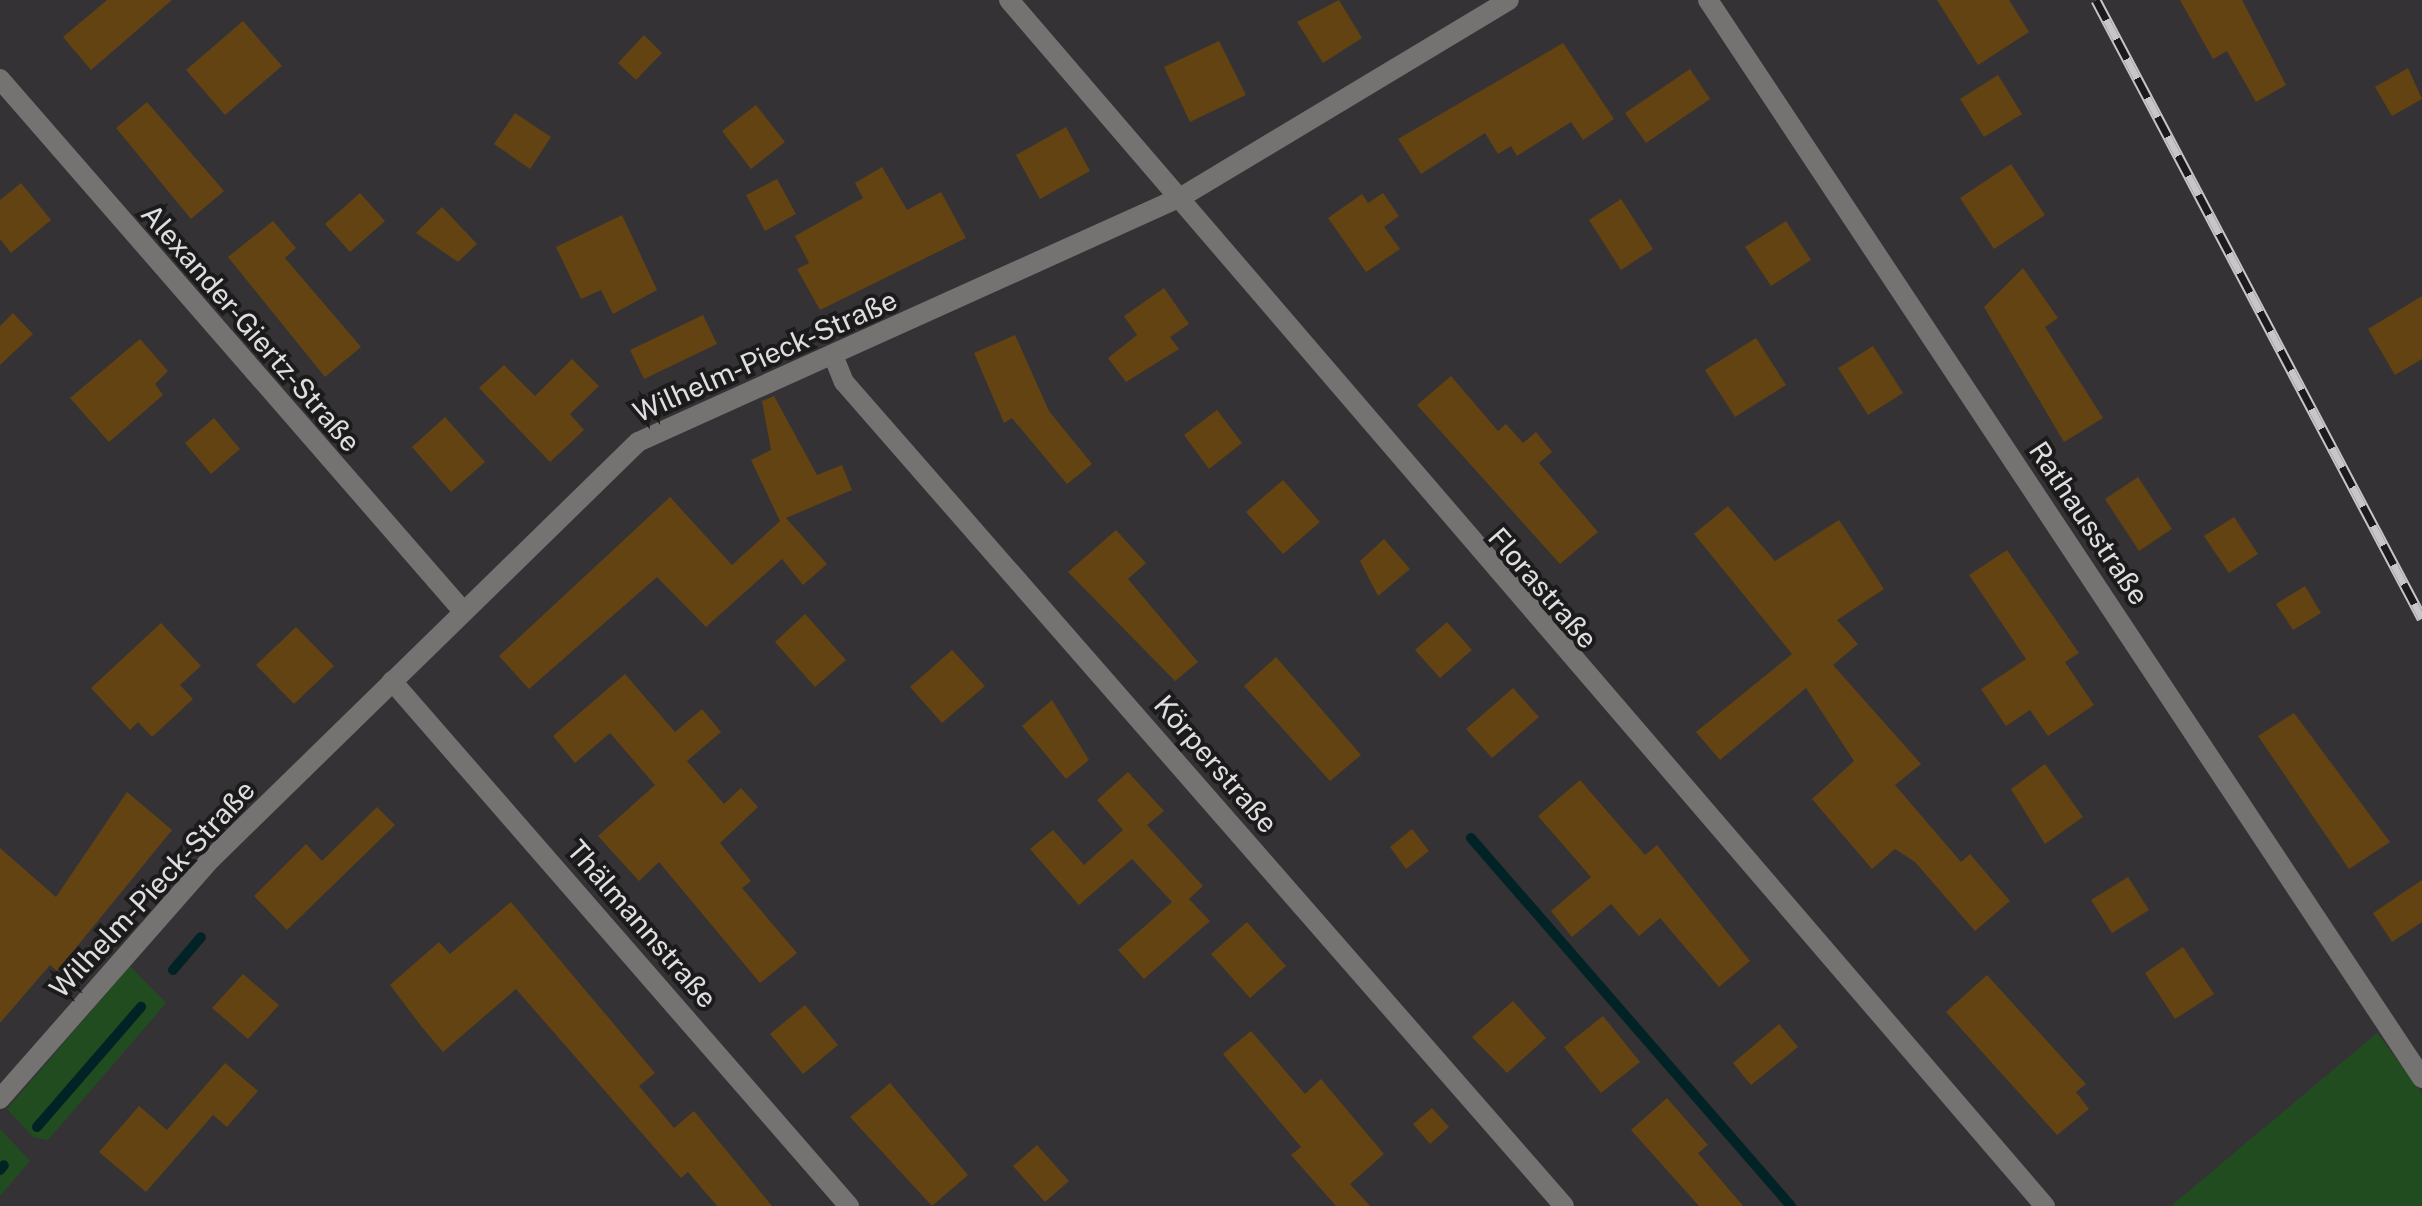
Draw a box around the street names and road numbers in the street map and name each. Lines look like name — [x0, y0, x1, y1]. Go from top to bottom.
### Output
street label: Alexander-Giertz-Straße — [134, 197, 368, 459]
street label: Wilhelm-Pieck-Straße — [628, 283, 902, 429]
street label: Rathausstraße — [2022, 435, 2156, 611]
street label: Florastraße — [1481, 521, 1605, 655]
street label: Körperstraße — [1147, 688, 1285, 840]
street label: Wilhelm-Pieck-Straße — [42, 773, 262, 1005]
street label: Thälmannstraße — [560, 833, 724, 1015]

